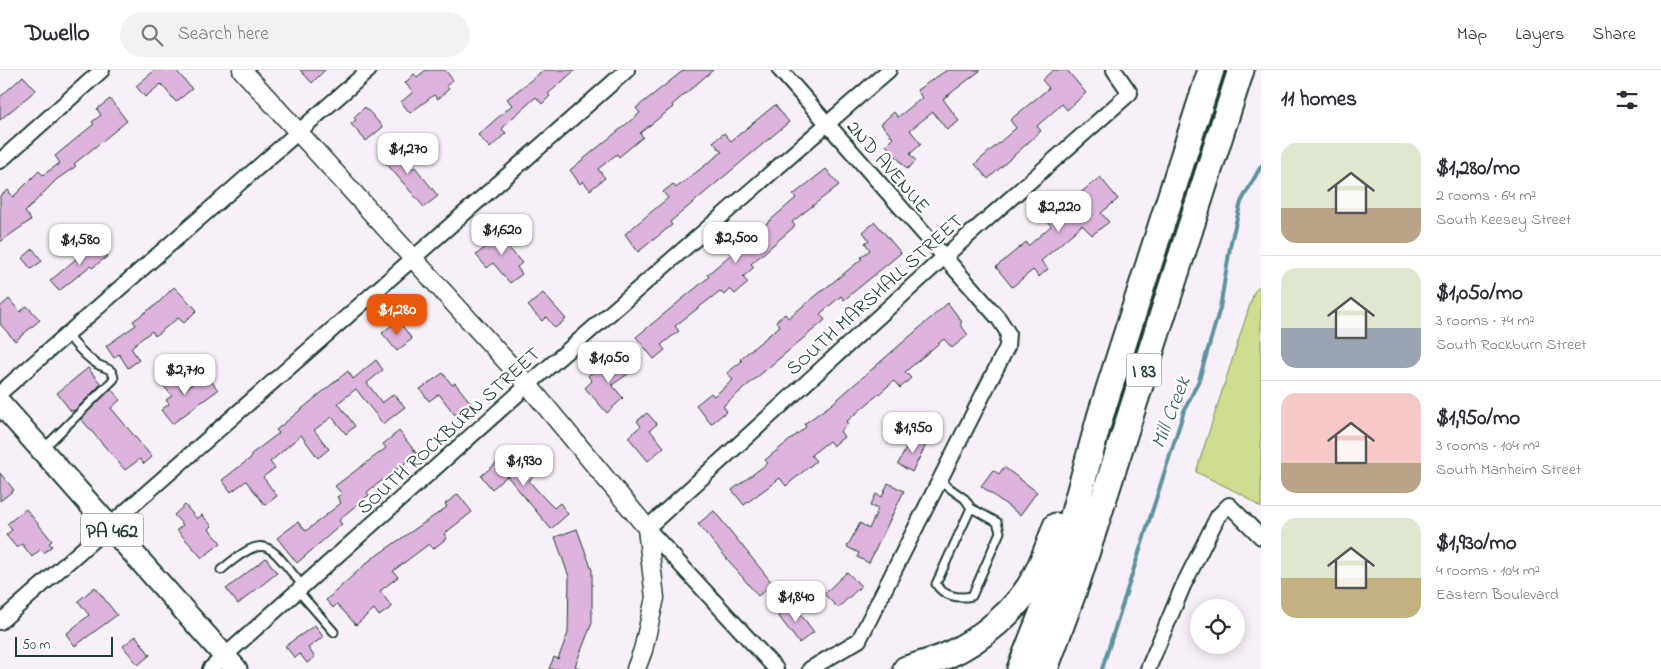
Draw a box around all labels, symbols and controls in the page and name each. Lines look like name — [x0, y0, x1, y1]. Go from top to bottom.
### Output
search box — [120, 12, 470, 57]
text: Dwello — [25, 17, 90, 52]
icon: search — [138, 21, 166, 49]
text: Search here — [178, 21, 269, 48]
text: Map — [1457, 22, 1487, 48]
text: Layers — [1515, 22, 1565, 48]
text: Share — [1593, 22, 1636, 48]
text: 11 homes — [1281, 85, 1357, 115]
icon: filters — [1613, 86, 1641, 114]
street label: 2ND AVENUE — [838, 115, 936, 221]
pin: $1,270 — [367, 132, 449, 175]
text: $1,270 — [389, 137, 427, 161]
text: $1,280/mo — [1436, 154, 1520, 184]
icon: home — [1321, 163, 1381, 223]
text: 2 rooms · 64 m² — [1436, 184, 1536, 208]
pin: $2,220 — [1018, 190, 1100, 233]
text: $2,220 — [1037, 195, 1081, 219]
street label: SOUTH MARSHALL STREET — [781, 208, 971, 384]
text: South Keesey Street — [1436, 208, 1571, 232]
pin: $1,620 — [461, 214, 543, 256]
text: $1,620 — [482, 218, 522, 242]
pin: $2,500 — [695, 222, 777, 264]
pin: $1,580 — [39, 224, 121, 266]
text: $2,500 — [714, 226, 758, 250]
text: $1,580 — [60, 228, 100, 252]
text: $1,050/mo — [1436, 279, 1523, 309]
icon: home — [1321, 288, 1381, 348]
pin: $1,280 — [356, 294, 438, 336]
text: $1,280 — [378, 298, 416, 322]
text: 3 rooms · 74 m² — [1436, 309, 1535, 333]
text: South Rockburn Street — [1436, 333, 1587, 357]
street label: SOUTH ROCKBURN STREET — [351, 341, 548, 522]
pin: $1,050 — [568, 342, 650, 384]
text: $1,050 — [589, 346, 629, 370]
pin: $2,710 — [144, 354, 226, 396]
road number: I 83 — [1126, 354, 1162, 386]
text: $2,710 — [166, 358, 204, 382]
water label: Mill Creek — [1144, 372, 1200, 453]
text: $1,950/mo — [1436, 404, 1520, 434]
pin: $1,950 — [872, 412, 954, 454]
icon: home — [1321, 413, 1381, 473]
text: $1,950 — [894, 416, 932, 440]
text: 3 rooms · 104 m² — [1436, 434, 1540, 458]
pin: $1,930 — [483, 444, 565, 487]
text: $1,930 — [506, 449, 542, 473]
text: South Manheim Street — [1436, 458, 1581, 482]
road number: PA 462 — [81, 514, 143, 546]
text: $1,930/mo — [1436, 529, 1517, 559]
icon: home — [1321, 538, 1381, 598]
text: 4 rooms · 104 m² — [1436, 559, 1540, 583]
pin: $1,840 — [755, 580, 837, 623]
text: Eastern Boulevard — [1436, 583, 1559, 607]
text: $1,840 — [777, 585, 815, 609]
map controls — [1190, 599, 1245, 654]
button: locate — [1190, 599, 1245, 654]
scale bar — [15, 634, 112, 657]
text: 50 m — [22, 635, 50, 656]

